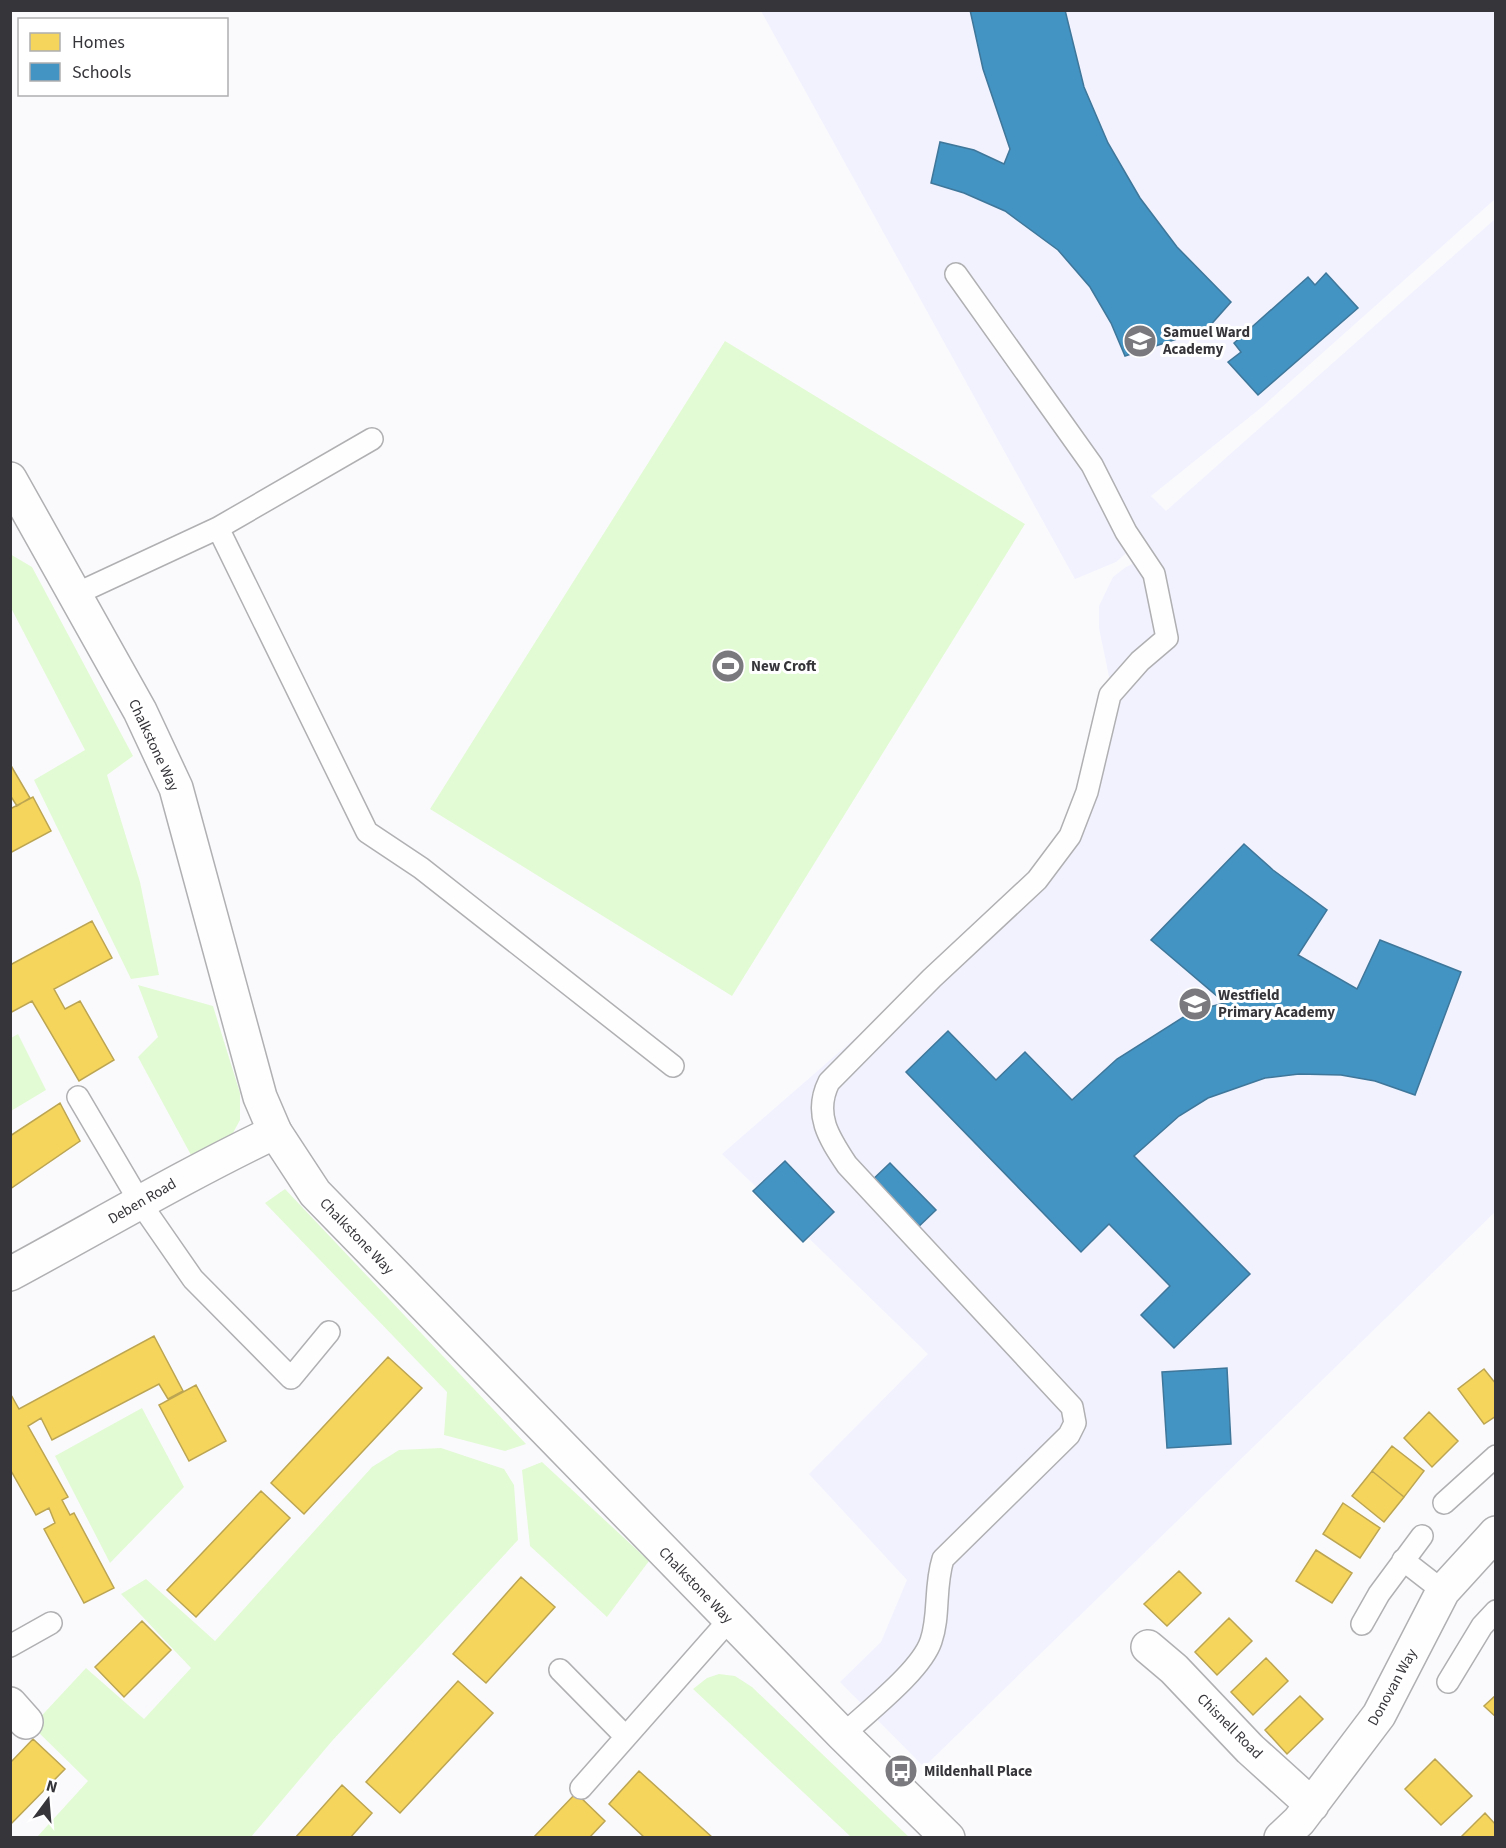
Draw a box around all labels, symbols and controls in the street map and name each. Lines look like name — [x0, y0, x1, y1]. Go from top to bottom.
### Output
legend — [18, 18, 228, 96]
text: Homes — [72, 30, 125, 55]
text: Schools — [72, 60, 131, 85]
place label: Samuel Ward Academy — [1162, 322, 1250, 360]
school or university icon: Samuel Ward Academy — [1122, 323, 1158, 359]
sports icon: New Croft — [710, 648, 746, 684]
place label: New Croft — [751, 656, 817, 677]
street label: Chalkstone Way — [123, 696, 184, 795]
place label: Westfield Primary Academy — [1218, 985, 1335, 1023]
school or university icon: Westfield Primary Academy — [1177, 986, 1213, 1022]
street label: Deben Road — [104, 1173, 180, 1229]
street label: Chalkstone Way — [315, 1193, 399, 1279]
street label: Chalkstone Way — [654, 1542, 738, 1628]
street label: Donovan Way — [1363, 1645, 1422, 1730]
street label: Chisnell Road — [1192, 1689, 1267, 1764]
bus stop icon: Mildenhall Place — [883, 1753, 919, 1789]
place label: Mildenhall Place — [924, 1761, 1033, 1782]
north arrow — [18, 1770, 78, 1830]
text: N — [44, 1775, 60, 1799]

